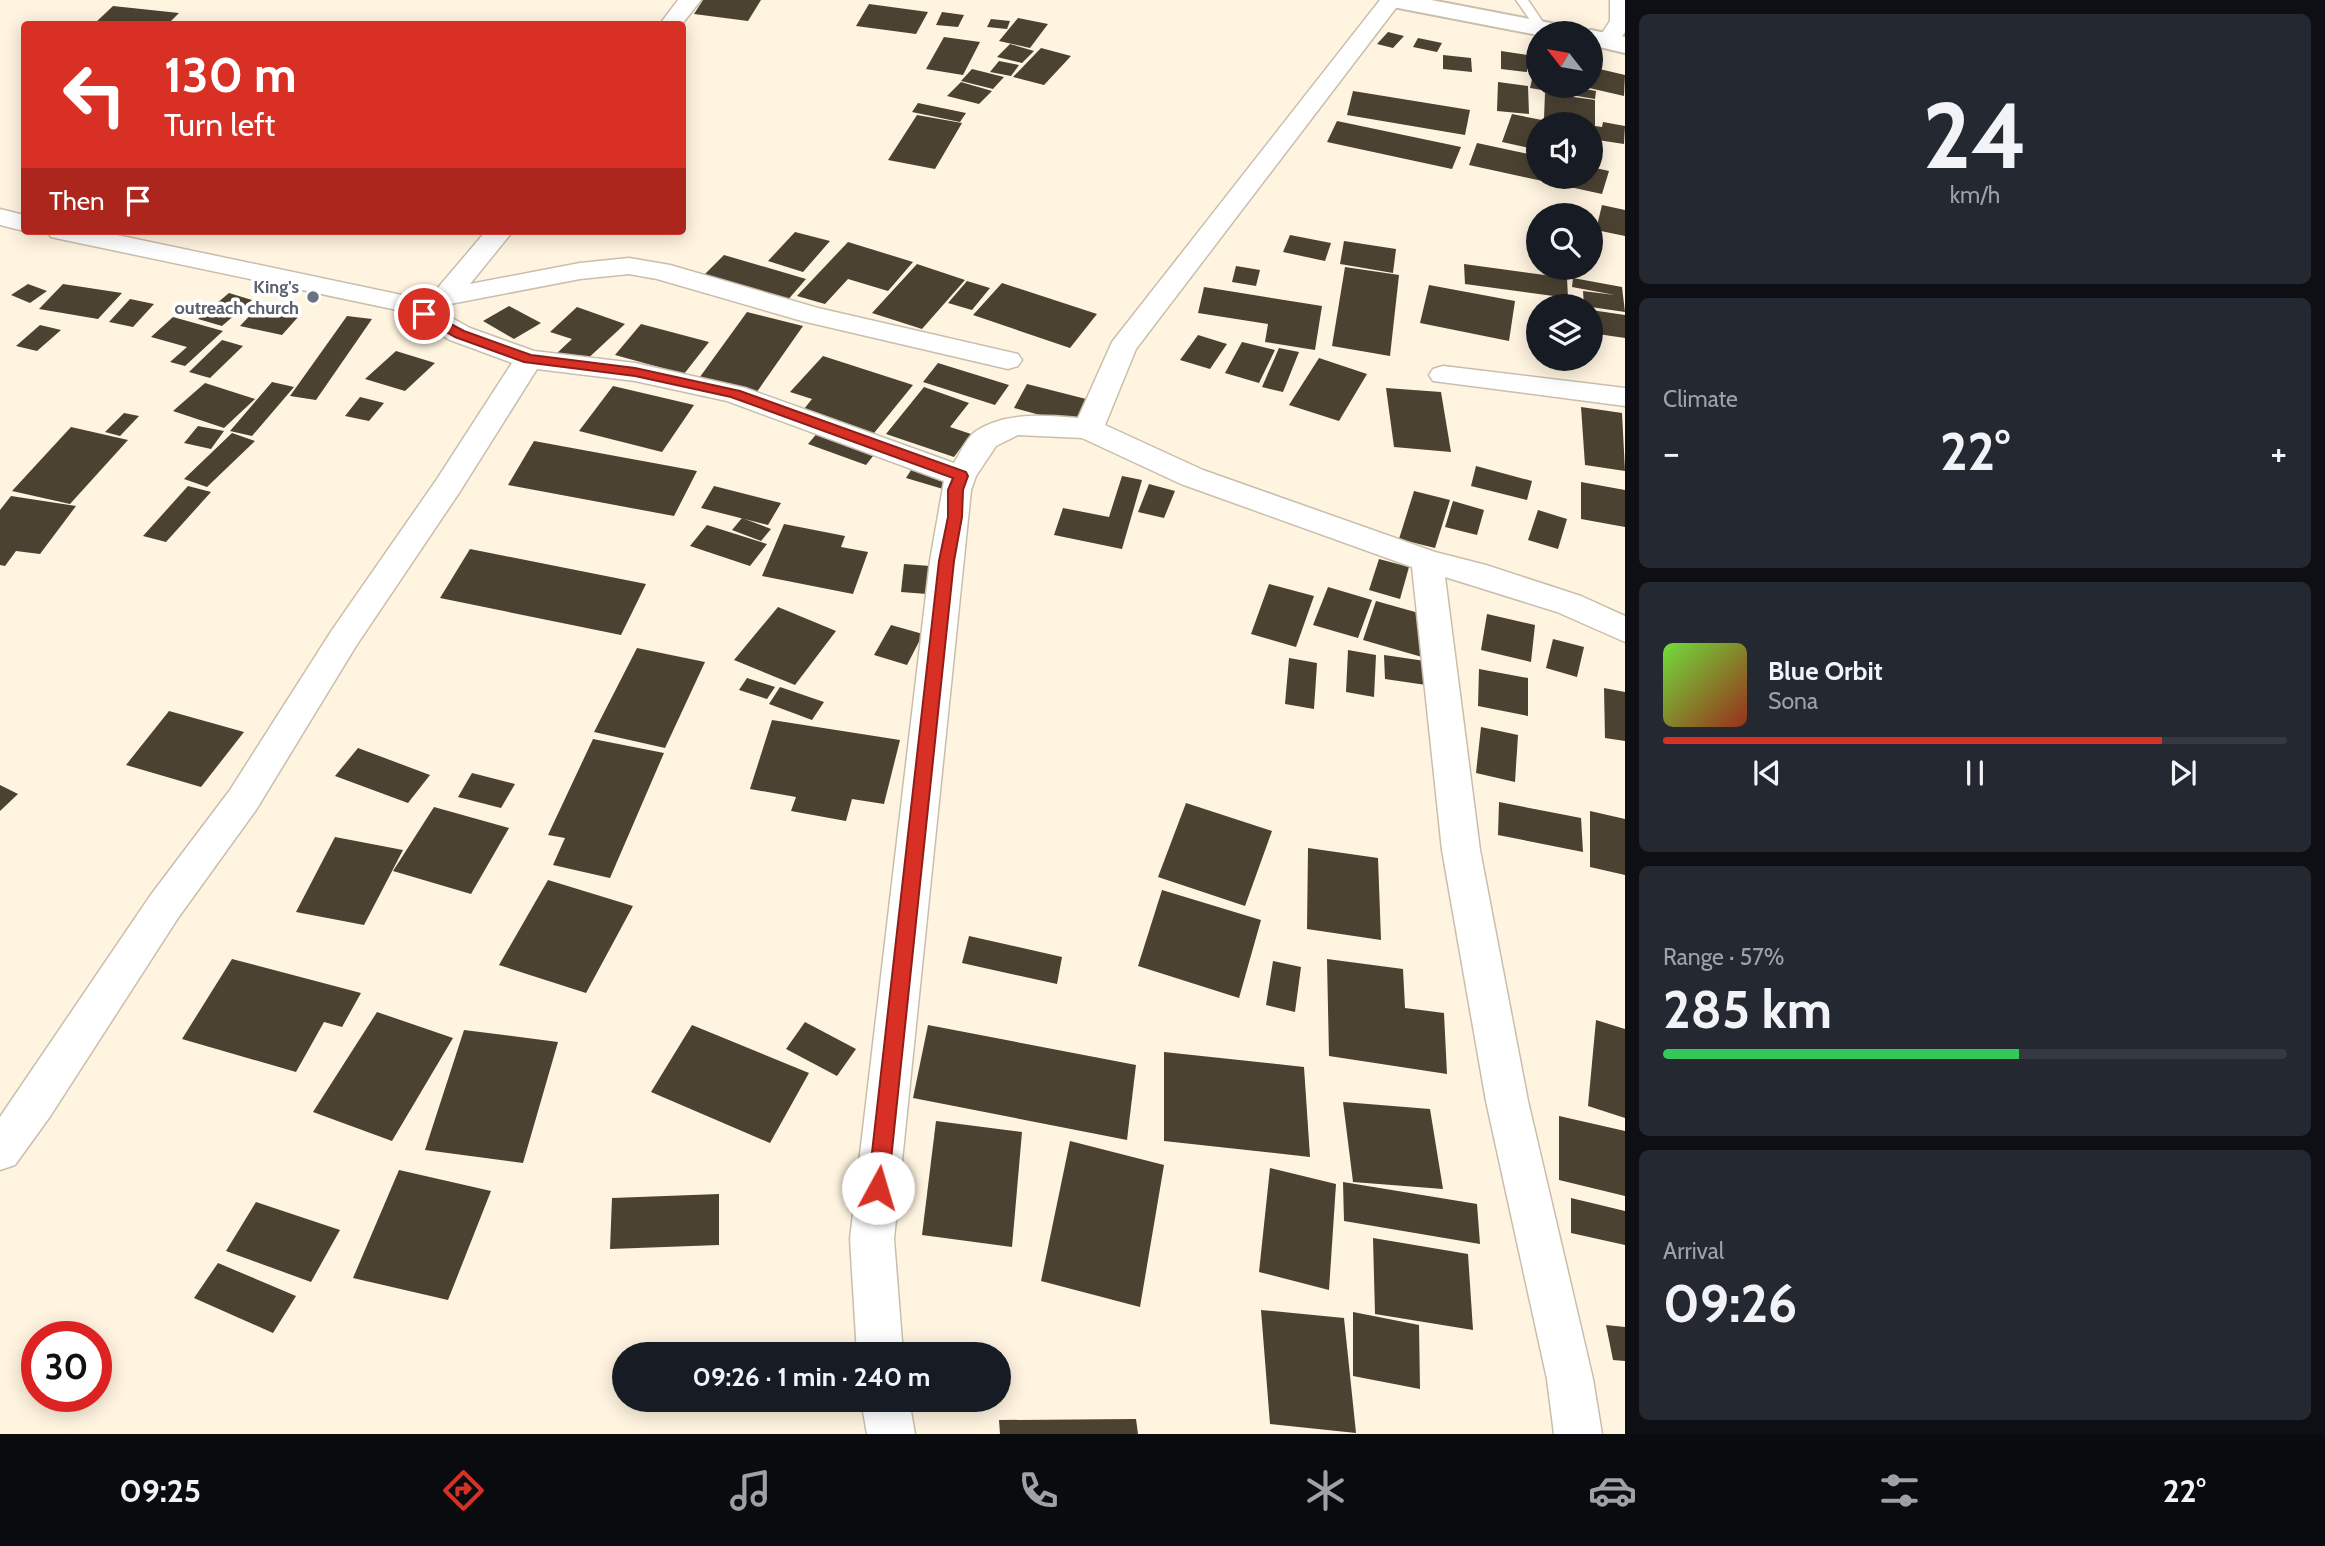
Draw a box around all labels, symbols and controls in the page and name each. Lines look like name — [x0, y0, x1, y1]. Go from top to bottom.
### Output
north arrow — [1526, 21, 1603, 98]
map controls — [1526, 21, 1603, 371]
text: 130 m — [164, 45, 297, 104]
icon: left — [49, 49, 140, 140]
text: 24 — [1923, 80, 2027, 191]
text: Turn left — [164, 105, 275, 144]
button: sound — [1526, 112, 1603, 189]
text: km/h — [1950, 181, 2000, 209]
icon: arrive — [119, 182, 157, 220]
text: Then — [49, 185, 105, 217]
button: search — [1526, 203, 1603, 280]
place label: King's outreach church — [175, 276, 299, 319]
pin — [394, 284, 454, 344]
marker: King's outreach church — [305, 289, 321, 305]
button: layers — [1526, 294, 1603, 371]
icon: arrive — [405, 295, 443, 333]
text: Climate — [1663, 385, 1738, 413]
text: 22° — [1940, 420, 2010, 483]
text: − — [1663, 429, 1680, 476]
text: + — [2270, 429, 2287, 476]
text: Blue Orbit — [1768, 655, 1883, 687]
text: Sona — [1768, 687, 1818, 715]
icon: previous — [1748, 754, 1786, 792]
icon: pause — [1956, 754, 1994, 792]
icon: next — [2164, 754, 2202, 792]
text: Range · 57% — [1663, 943, 1784, 971]
text: 285 km — [1663, 978, 1832, 1041]
position arrow — [841, 1151, 915, 1225]
text: Arrival — [1663, 1237, 1724, 1265]
text: 09:26 — [1663, 1272, 1797, 1335]
speed limit sign: 30 — [21, 1321, 112, 1412]
text: 09:26 · 1 min · 240 m — [693, 1361, 930, 1393]
icon: directions — [439, 1466, 488, 1515]
icon: music — [726, 1466, 775, 1515]
icon: phone — [1014, 1466, 1063, 1515]
icon: climate — [1301, 1466, 1350, 1515]
icon: car — [1588, 1466, 1637, 1515]
icon: filters — [1875, 1466, 1924, 1515]
text: 09:25 — [119, 1471, 201, 1510]
text: 22° — [2163, 1471, 2206, 1510]

